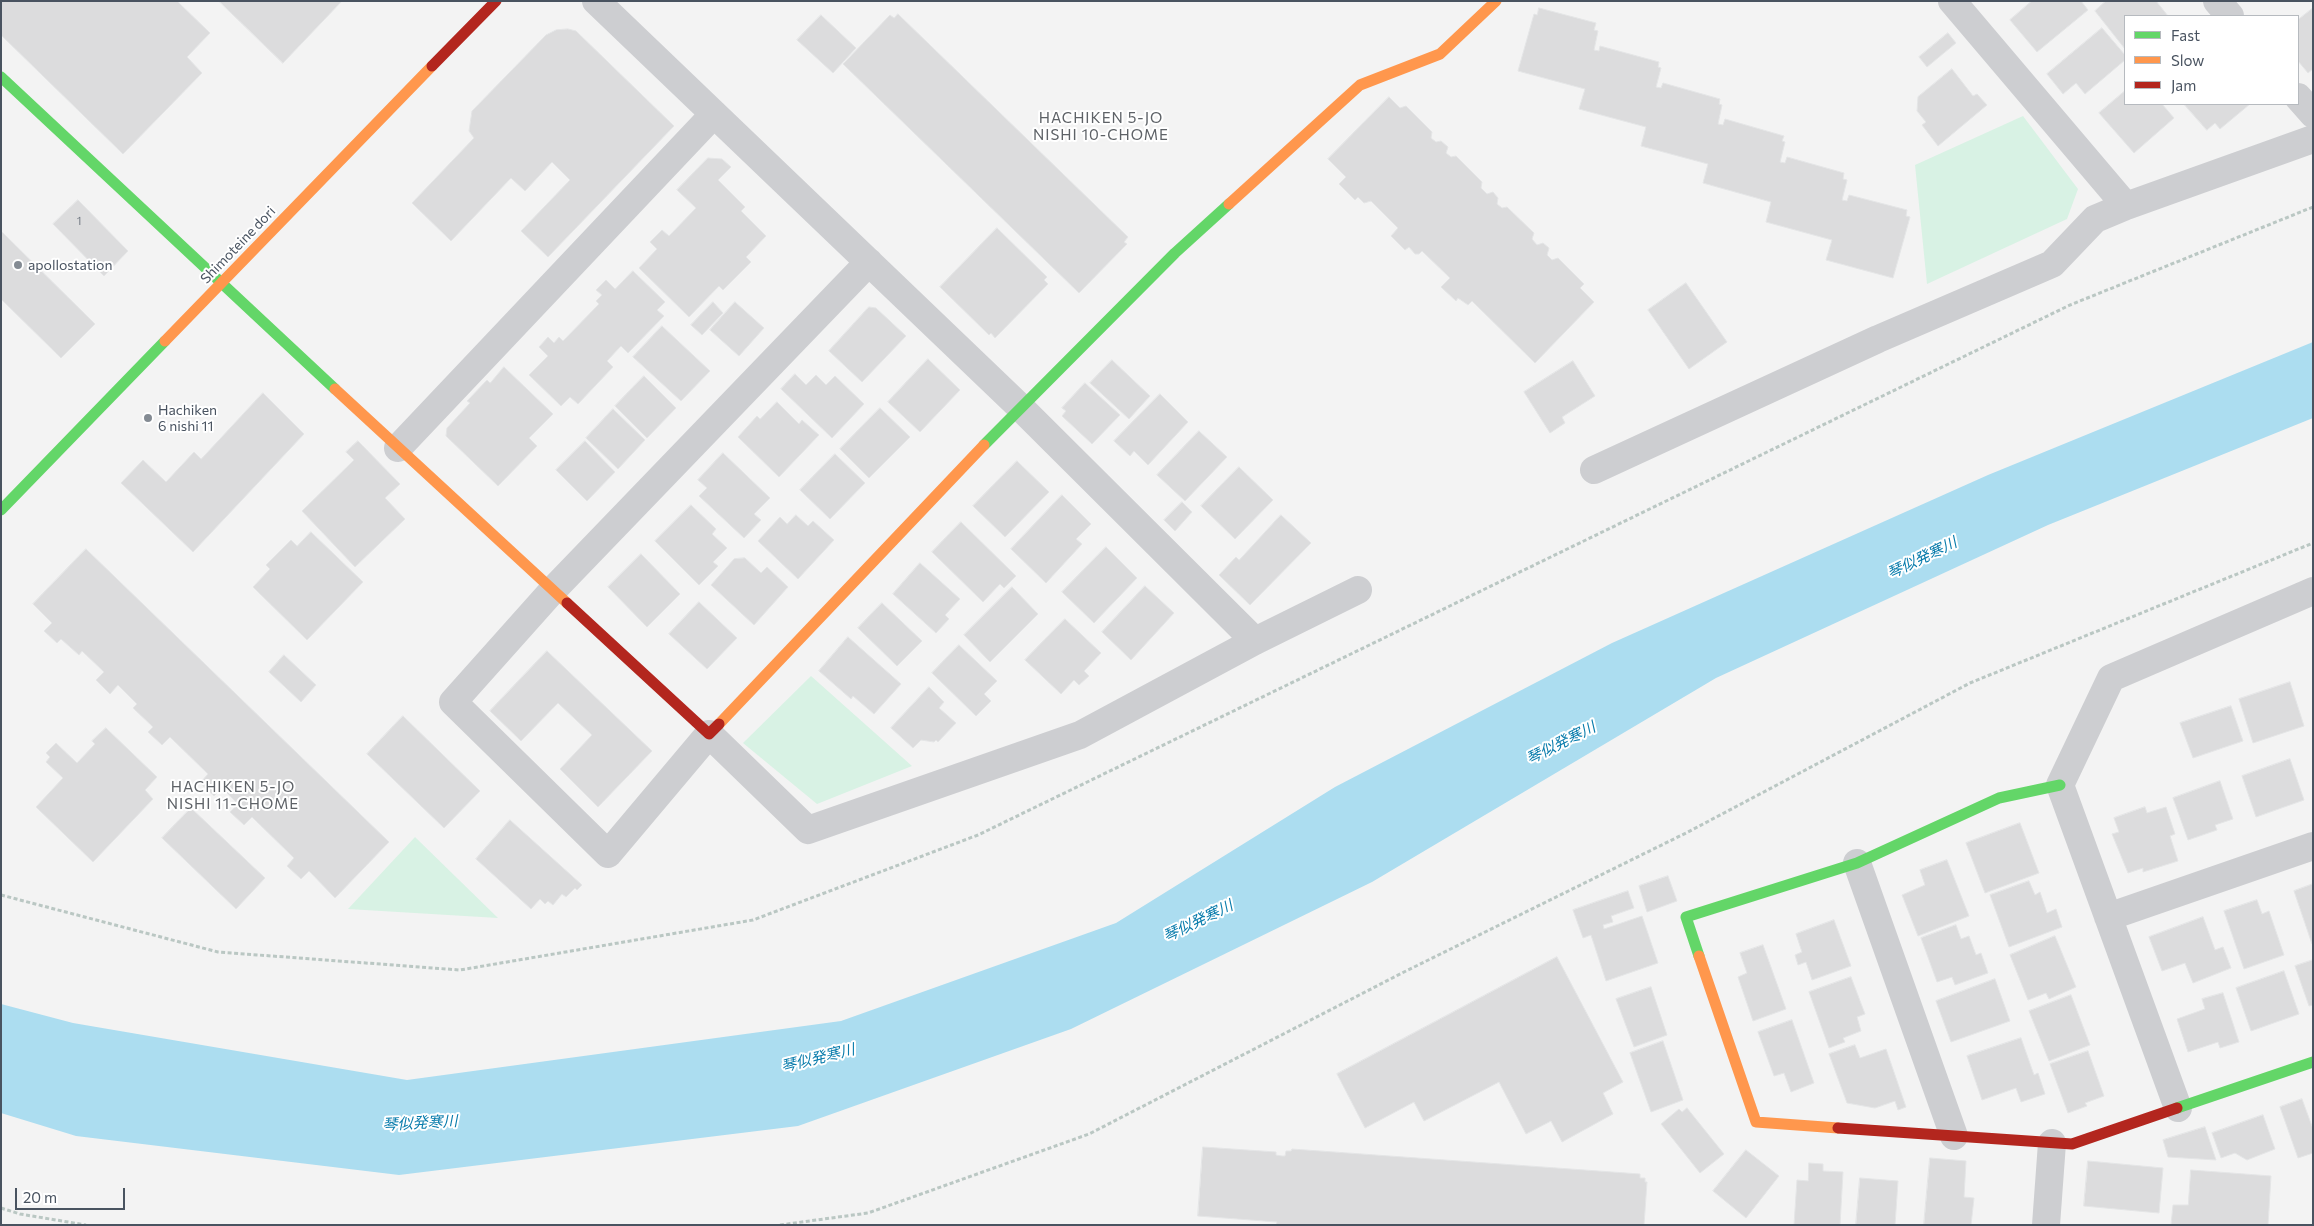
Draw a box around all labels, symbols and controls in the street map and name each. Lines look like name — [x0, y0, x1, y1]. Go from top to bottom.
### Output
legend — [2124, 15, 2299, 105]
text: Fast — [2171, 26, 2200, 44]
text: Slow — [2171, 51, 2204, 69]
text: Jam — [2171, 76, 2196, 94]
district label: HACHIKEN 5-JO NISHI 10-CHOME — [1031, 109, 1171, 144]
street label: Shimoteine dori — [197, 203, 279, 287]
house number: 1 — [77, 214, 81, 228]
place label: apollostation — [28, 257, 112, 273]
marker: apollostation — [12, 259, 24, 271]
place label: Hachiken 6 nishi 11 — [158, 402, 217, 434]
marker: Hachiken 6 nishi 11 — [142, 412, 154, 424]
water label: 琴似発寒川 — [1884, 533, 1960, 583]
water label: 琴似発寒川 — [1524, 718, 1598, 768]
district label: HACHIKEN 5-JO NISHI 11-CHOME — [165, 778, 301, 813]
water label: 琴似発寒川 — [1160, 896, 1236, 946]
water label: 琴似発寒川 — [779, 1040, 857, 1076]
water label: 琴似発寒川 — [382, 1112, 458, 1134]
scale bar — [18, 1178, 128, 1210]
text: 20 m — [23, 1188, 57, 1206]

